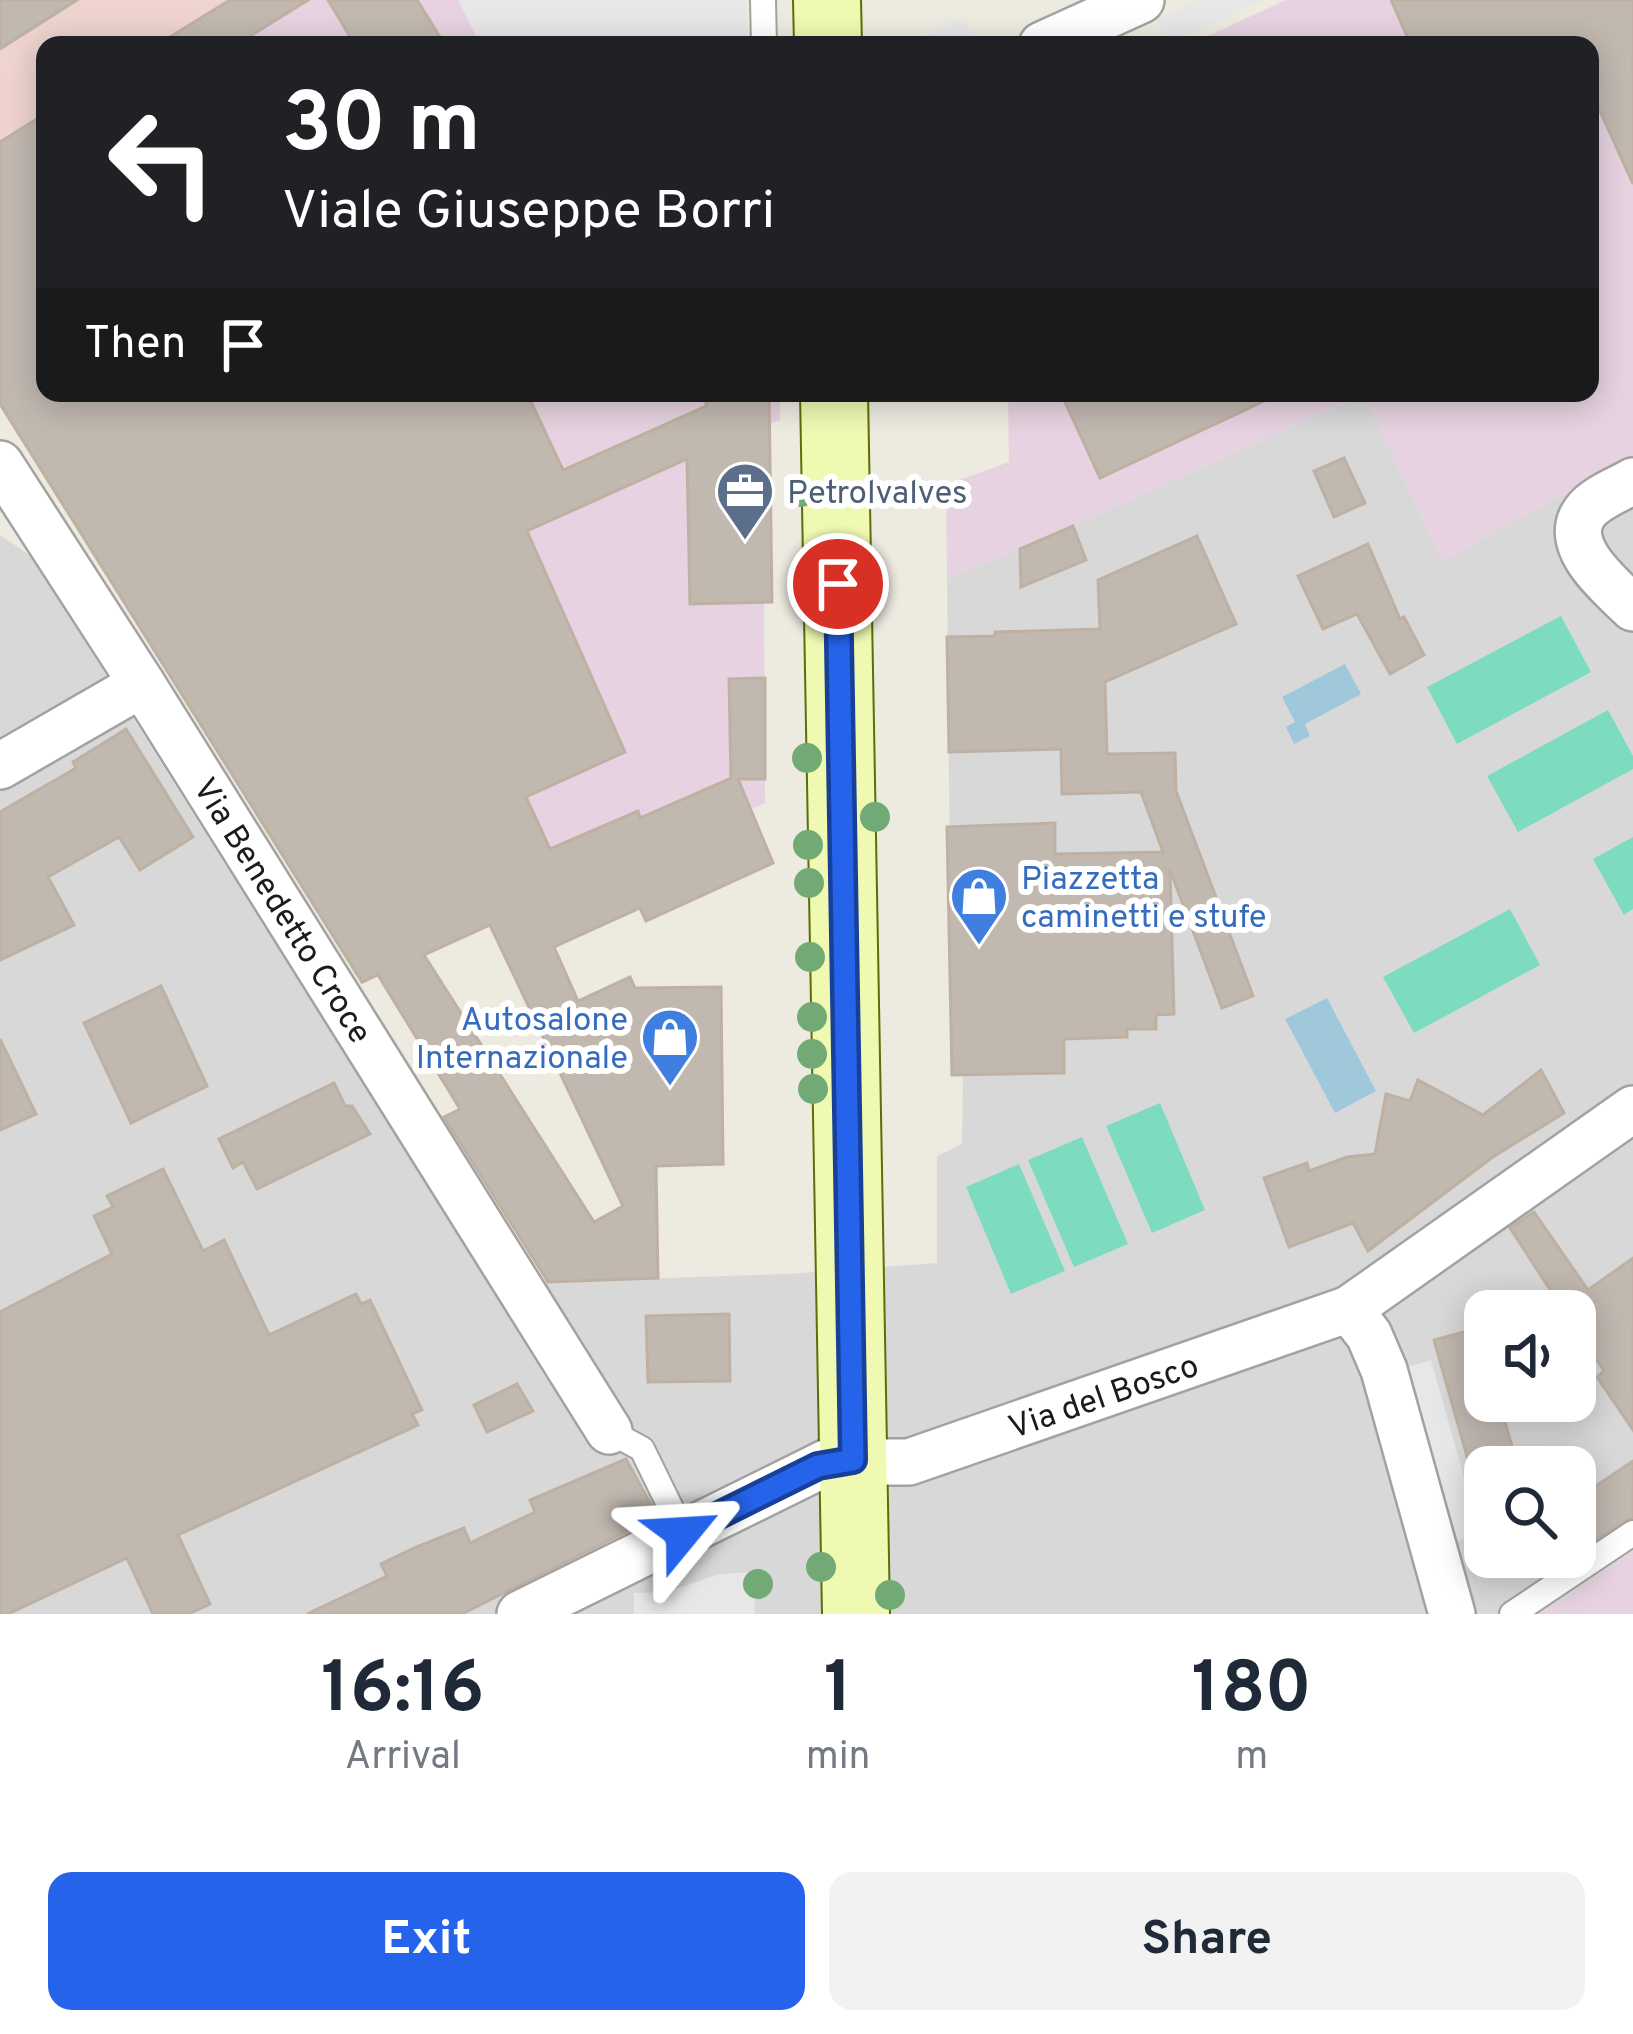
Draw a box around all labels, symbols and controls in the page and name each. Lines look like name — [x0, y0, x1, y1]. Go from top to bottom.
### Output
text: 30 m — [282, 75, 481, 181]
icon: left — [84, 84, 240, 240]
text: Viale Giuseppe Borri — [282, 179, 775, 248]
icon: arrive — [210, 312, 276, 378]
text: Then — [84, 317, 186, 374]
office icon: Petrolvalves — [714, 460, 776, 542]
place label: Petrolvalves — [787, 474, 967, 516]
pin — [787, 533, 889, 635]
icon: arrive — [805, 551, 871, 617]
street label: Via Benedetto Croce — [182, 771, 379, 1053]
place label: Piazzetta caminetti e stufe — [1021, 860, 1267, 940]
shop icon: Piazzetta caminetti e stufe — [948, 865, 1010, 947]
place label: Autosalone Internazionale — [416, 1001, 628, 1081]
shop icon: Autosalone Internazionale — [639, 1006, 701, 1088]
map controls — [1464, 1290, 1596, 1578]
button: sound — [1464, 1290, 1596, 1422]
street label: Via del Bosco — [1004, 1347, 1205, 1451]
button: search — [1464, 1446, 1596, 1578]
position arrow — [620, 1470, 746, 1596]
text: 16:16 — [321, 1646, 485, 1738]
text: 1 — [824, 1646, 853, 1738]
text: 180 — [1192, 1646, 1312, 1738]
text: Arrival — [345, 1734, 461, 1783]
text: min — [806, 1734, 871, 1783]
text: m — [1235, 1734, 1268, 1783]
button: Exit — [48, 1872, 805, 2010]
button: Share — [829, 1872, 1585, 2010]

